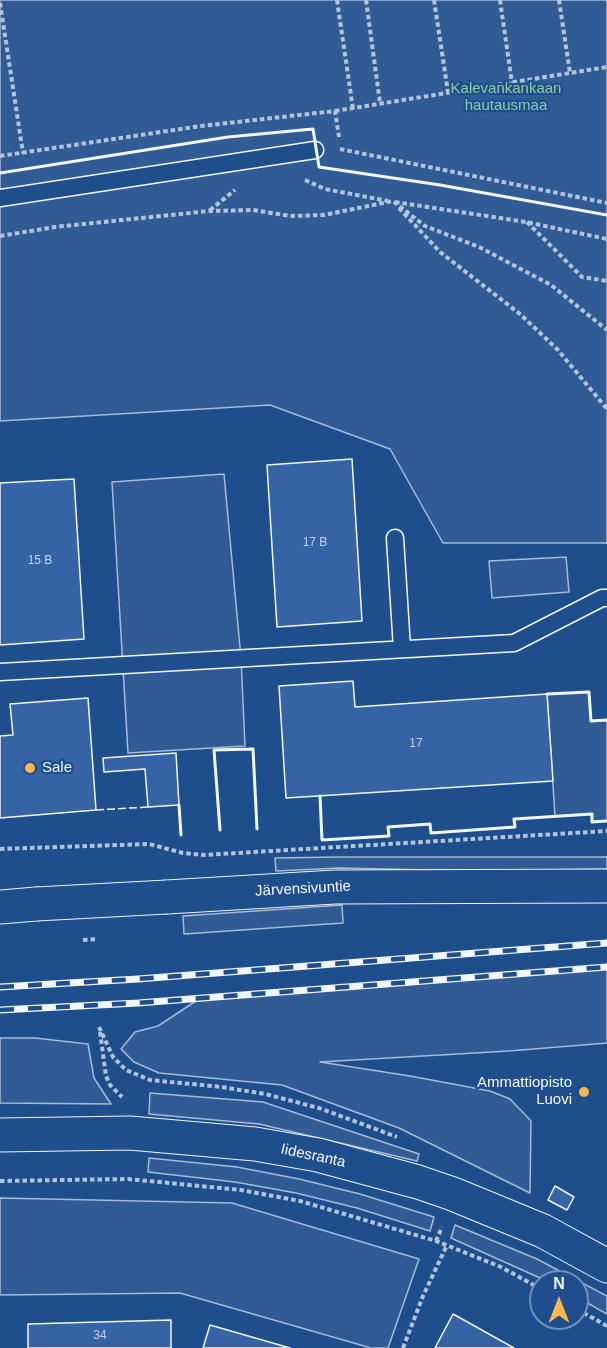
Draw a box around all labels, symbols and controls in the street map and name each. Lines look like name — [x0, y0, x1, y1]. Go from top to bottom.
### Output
park label: Kalevankankaan hautausmaa — [451, 80, 561, 115]
house number: 17 B — [303, 536, 327, 550]
house number: 15 B — [28, 554, 52, 568]
house number: 17 — [409, 737, 423, 751]
place label: Sale — [42, 759, 72, 777]
marker: Sale — [23, 761, 37, 775]
street label: Järvensivuntie — [255, 878, 351, 900]
place label: Ammattiopisto Luovi — [477, 1074, 572, 1109]
marker: Ammattiopisto Luovi — [577, 1085, 591, 1099]
street label: Iidesranta — [279, 1140, 347, 1172]
north arrow — [529, 1270, 589, 1330]
text: N — [553, 1275, 565, 1292]
house number: 34 — [93, 1329, 107, 1343]

